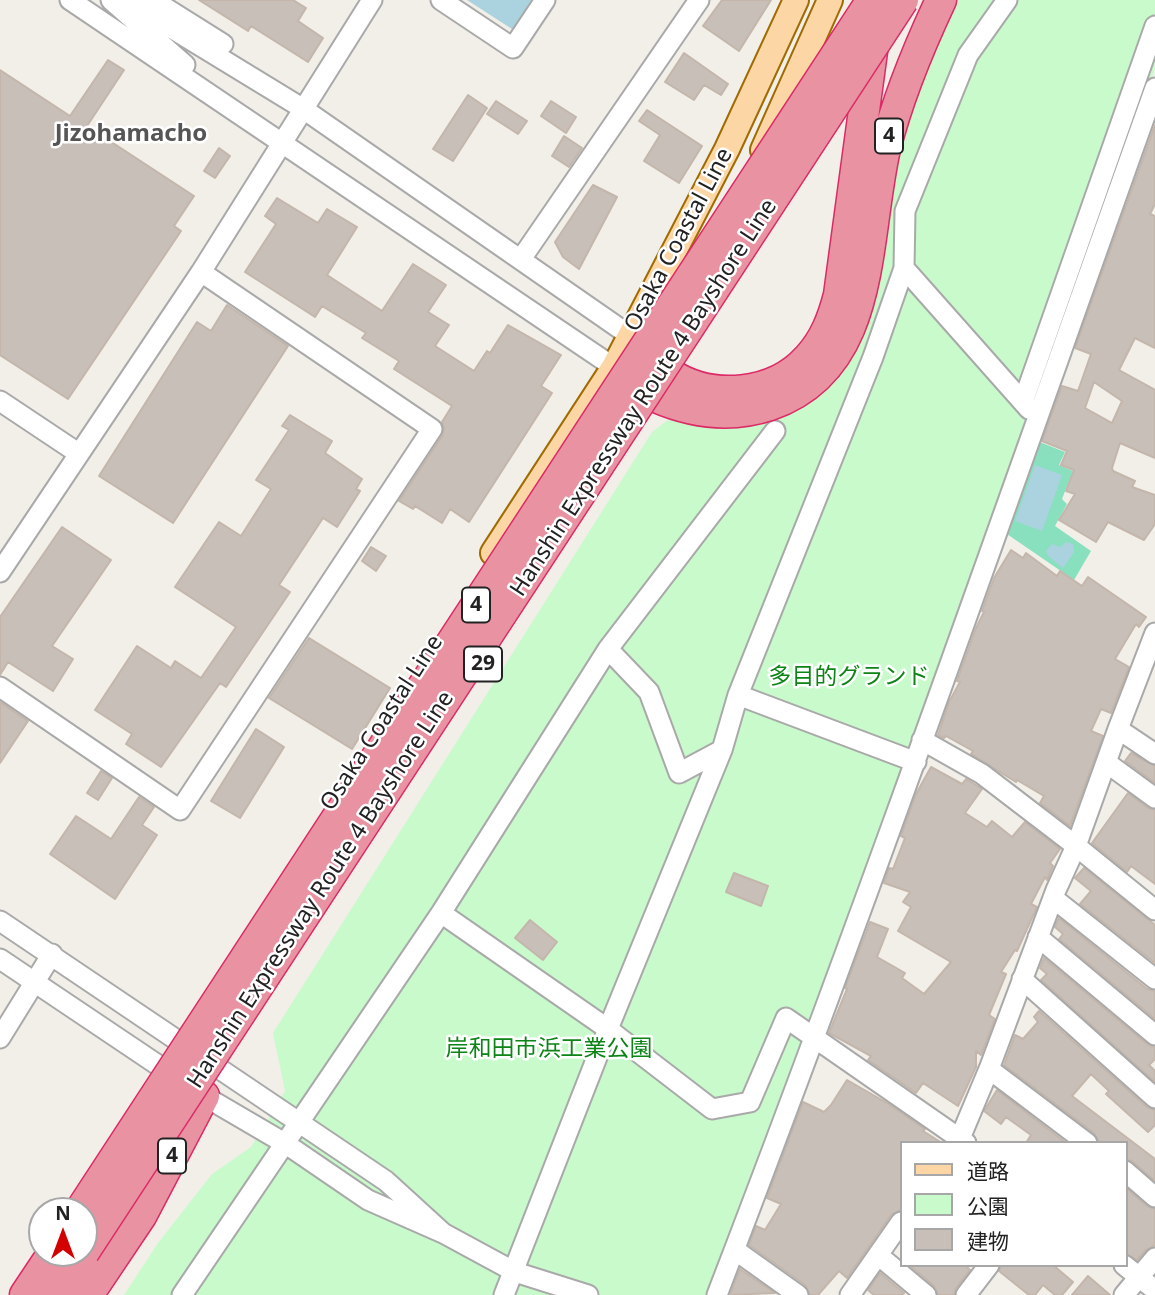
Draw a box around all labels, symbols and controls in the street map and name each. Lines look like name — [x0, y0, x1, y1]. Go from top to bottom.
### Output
road number: 4 — [875, 118, 903, 154]
district label: Jizohamacho — [55, 120, 207, 148]
street label: Osaka Coastal Line — [619, 144, 739, 336]
street label: Hanshin Expressway Route 4 Bayshore Line — [505, 194, 783, 602]
road number: 4 — [462, 588, 490, 622]
street label: Osaka Coastal Line — [315, 630, 449, 816]
road number: 29 — [464, 646, 502, 682]
park label: 多目的グランド — [769, 663, 929, 691]
street label: Hanshin Expressway Route 4 Bayshore Line — [182, 686, 460, 1094]
park label: 岸和田市浜工業公園 — [446, 1035, 652, 1063]
road number: 4 — [158, 1138, 186, 1174]
legend — [900, 1141, 1127, 1267]
text: 道路 — [967, 1157, 1009, 1185]
text: 公園 — [967, 1192, 1009, 1220]
north arrow — [28, 1197, 98, 1267]
text: N — [55, 1200, 71, 1226]
text: 建物 — [967, 1227, 1009, 1255]

